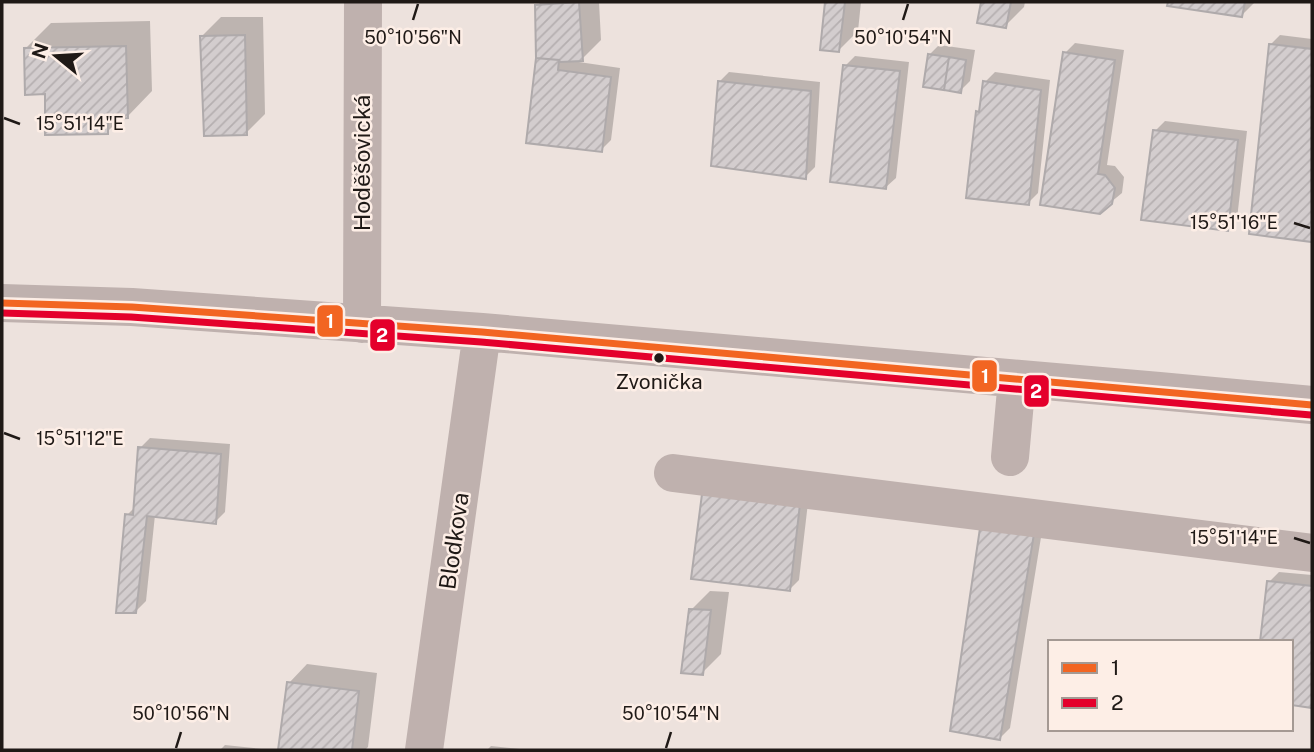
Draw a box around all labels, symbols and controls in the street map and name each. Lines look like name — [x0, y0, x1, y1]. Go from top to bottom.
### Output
north arrow — [21, 21, 91, 91]
text: 50°10'56"N — [364, 27, 462, 48]
text: 50°10'54"N — [854, 27, 952, 48]
text: N — [27, 40, 53, 61]
street label: Hoděšovická — [348, 95, 375, 231]
text: 15°51'14"E — [36, 113, 124, 134]
text: 15°51'16"E — [1190, 212, 1278, 233]
line badge: 1 — [316, 304, 344, 338]
text: 1 — [326, 310, 334, 332]
line badge: 2 — [369, 318, 396, 352]
text: 2 — [376, 324, 388, 346]
marker: Zvonička — [652, 351, 666, 365]
line badge: 1 — [971, 359, 998, 393]
text: 1 — [981, 365, 989, 387]
place label: Zvonička — [615, 369, 703, 394]
line badge: 2 — [1023, 374, 1050, 408]
text: 2 — [1030, 380, 1042, 402]
text: 15°51'12"E — [36, 428, 124, 449]
street label: Blodkova — [433, 491, 474, 591]
text: 15°51'14"E — [1190, 527, 1278, 548]
legend — [1048, 640, 1293, 731]
text: 1 — [1111, 655, 1120, 680]
text: 2 — [1111, 690, 1124, 715]
text: 50°10'56"N — [132, 703, 230, 724]
text: 50°10'54"N — [622, 703, 720, 724]

